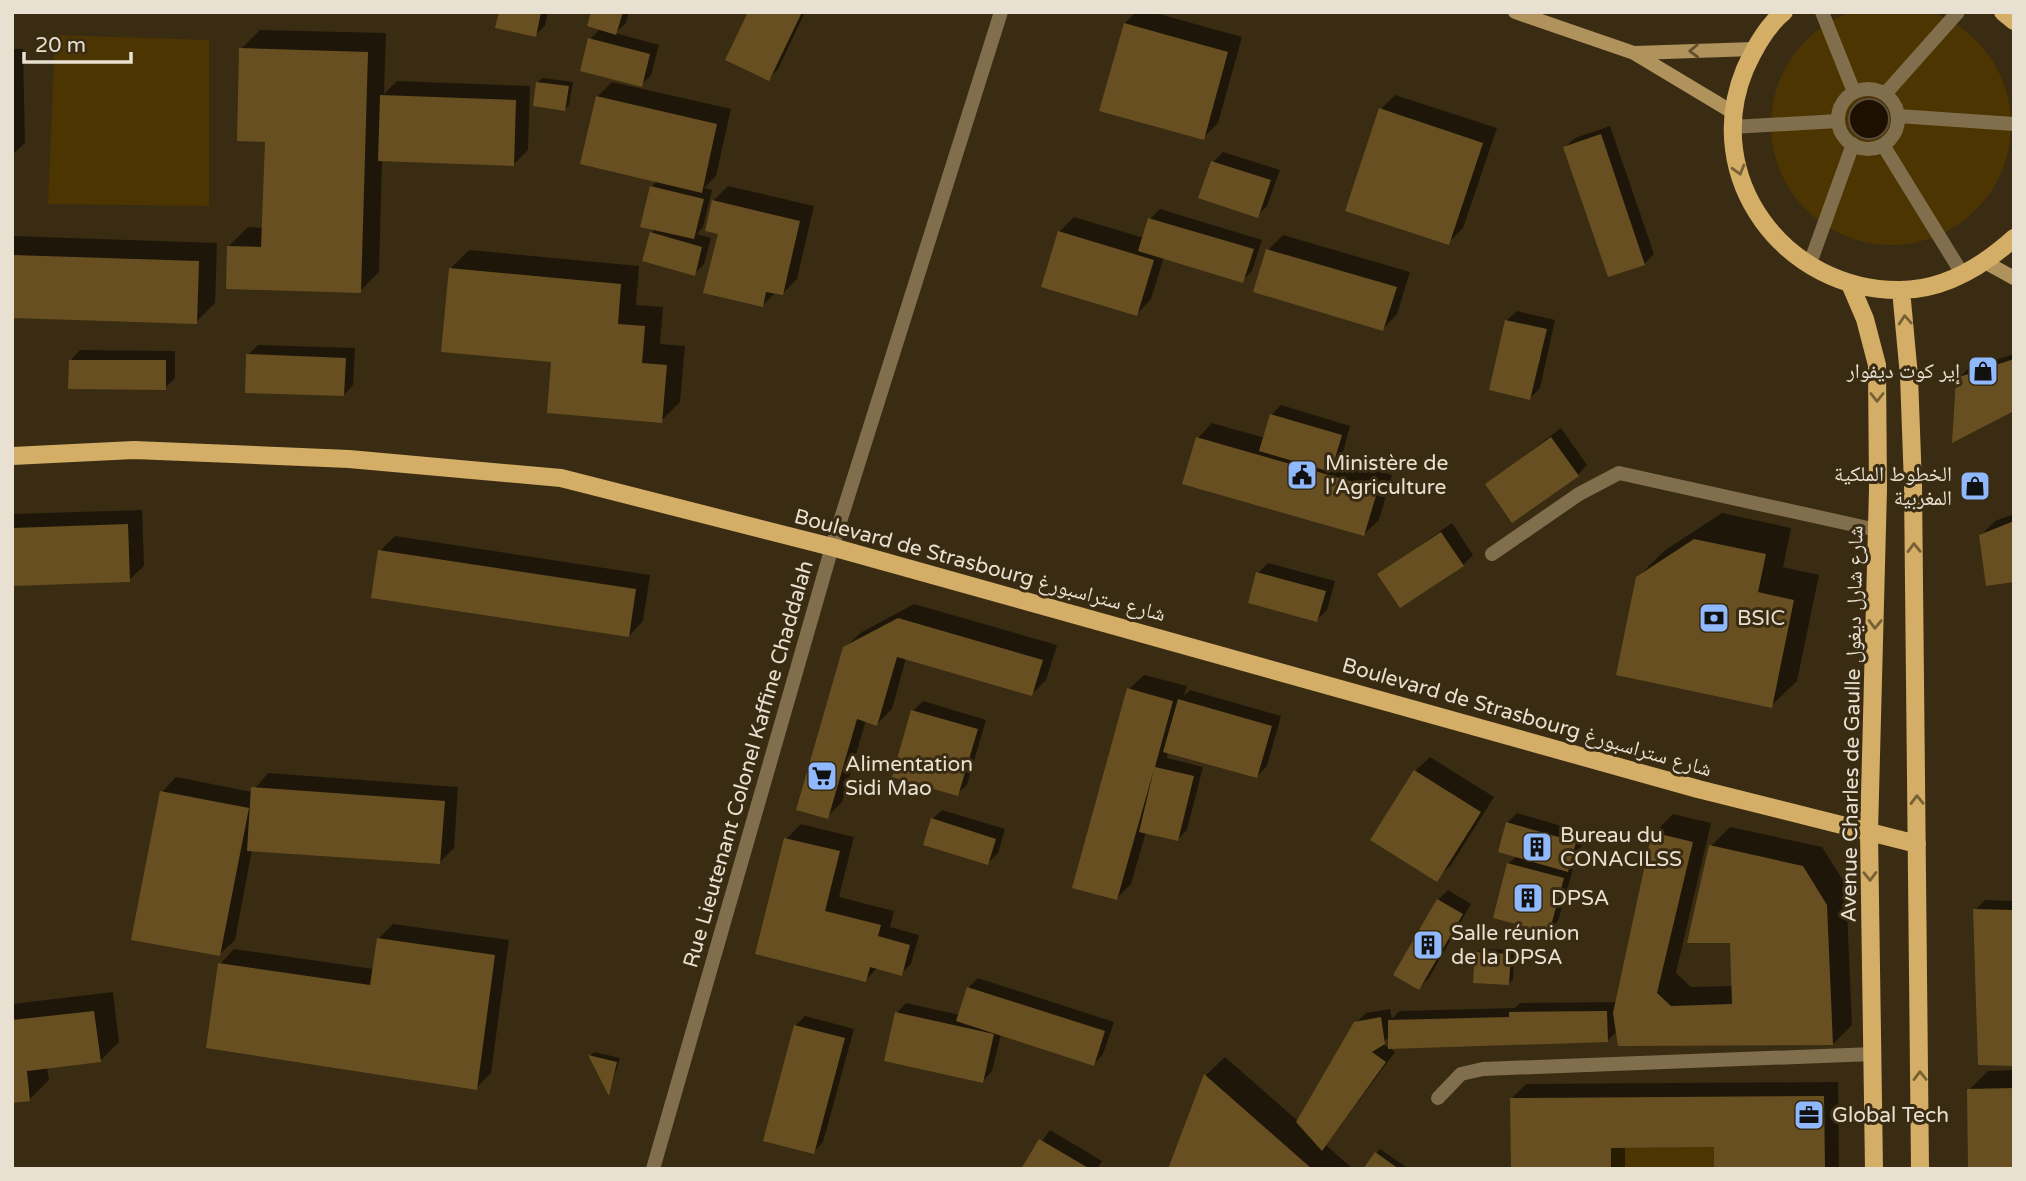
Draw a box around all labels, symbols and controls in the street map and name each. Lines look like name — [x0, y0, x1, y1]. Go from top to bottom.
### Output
scale bar — [24, 21, 131, 65]
text: 20 m — [35, 33, 86, 58]
one-way arrow — [1688, 44, 1699, 59]
one-way arrow — [1730, 163, 1745, 175]
one-way arrow — [1898, 315, 1913, 326]
shop icon: إير كوت ديفوار — [1966, 354, 2000, 388]
place label: إير كوت ديفوار — [1846, 359, 1960, 385]
one-way arrow — [1869, 392, 1885, 402]
place label: Ministère de l'Agriculture — [1325, 451, 1448, 500]
public building icon: Ministère de l'Agriculture — [1285, 458, 1319, 492]
place label: الخطوط الملكية المغربية — [1834, 462, 1952, 511]
shop icon: الخطوط الملكية المغربية — [1958, 469, 1992, 503]
street label: Boulevard de Strasbourg شارع ستراسبورغ — [791, 504, 1168, 627]
street label: Avenue Charles de Gaulle شارع شارل ديغول — [1837, 525, 1868, 923]
one-way arrow — [1906, 542, 1921, 553]
street label: Rue Lieutenant Colonel Kaffine Chaddalah — [678, 558, 819, 971]
bank icon: BSIC — [1697, 601, 1731, 635]
place label: BSIC — [1737, 606, 1785, 631]
one-way arrow — [1867, 619, 1882, 630]
street label: Boulevard de Strasbourg شارع ستراسبورغ — [1339, 653, 1715, 782]
place label: Alimentation Sidi Mao — [845, 752, 973, 801]
supermarket icon: Alimentation Sidi Mao — [805, 759, 839, 793]
one-way arrow — [1909, 794, 1925, 804]
place label: Bureau du CONACILSS — [1560, 823, 1682, 872]
building icon: Bureau du CONACILSS — [1520, 830, 1554, 864]
one-way arrow — [1862, 871, 1878, 882]
building icon: DPSA — [1511, 881, 1545, 915]
place label: DPSA — [1551, 886, 1610, 911]
place label: Salle réunion de la DPSA — [1451, 921, 1580, 970]
building icon: Salle réunion de la DPSA — [1411, 928, 1445, 962]
one-way arrow — [1912, 1070, 1927, 1081]
office icon: Global Tech — [1792, 1098, 1826, 1132]
place label: Global Tech — [1832, 1103, 1949, 1128]

